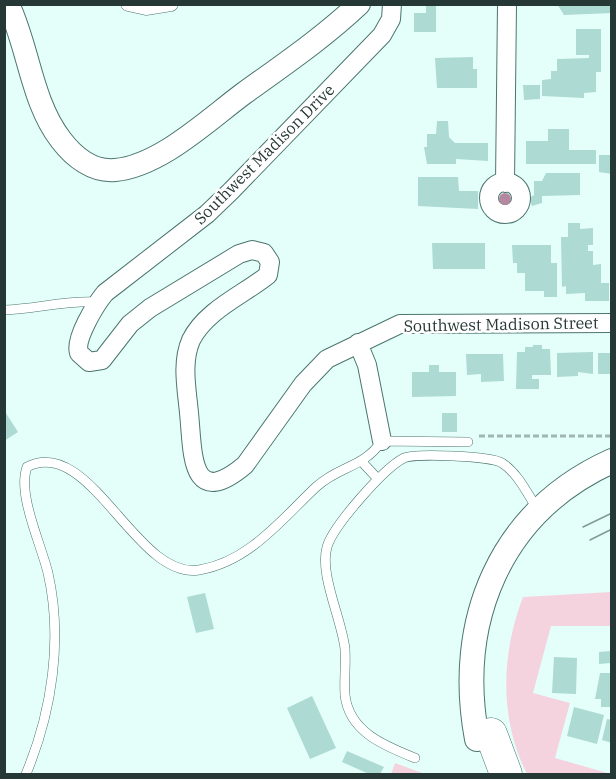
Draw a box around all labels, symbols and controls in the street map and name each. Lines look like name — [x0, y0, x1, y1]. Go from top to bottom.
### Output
street label: Southwest Madison Drive — [190, 80, 338, 228]
street label: Southwest Madison Street — [403, 312, 599, 336]

